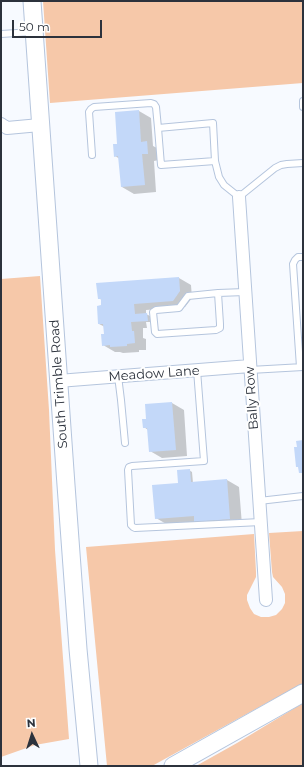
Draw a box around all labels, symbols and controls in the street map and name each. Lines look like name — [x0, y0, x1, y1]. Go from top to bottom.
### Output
scale bar — [14, 12, 104, 38]
text: 50 m — [19, 19, 50, 34]
street label: South Trimble Road — [47, 319, 71, 449]
street label: Meadow Lane — [108, 363, 200, 385]
street label: Bally Row — [242, 366, 262, 430]
north arrow — [12, 715, 52, 755]
text: N — [26, 716, 36, 730]

